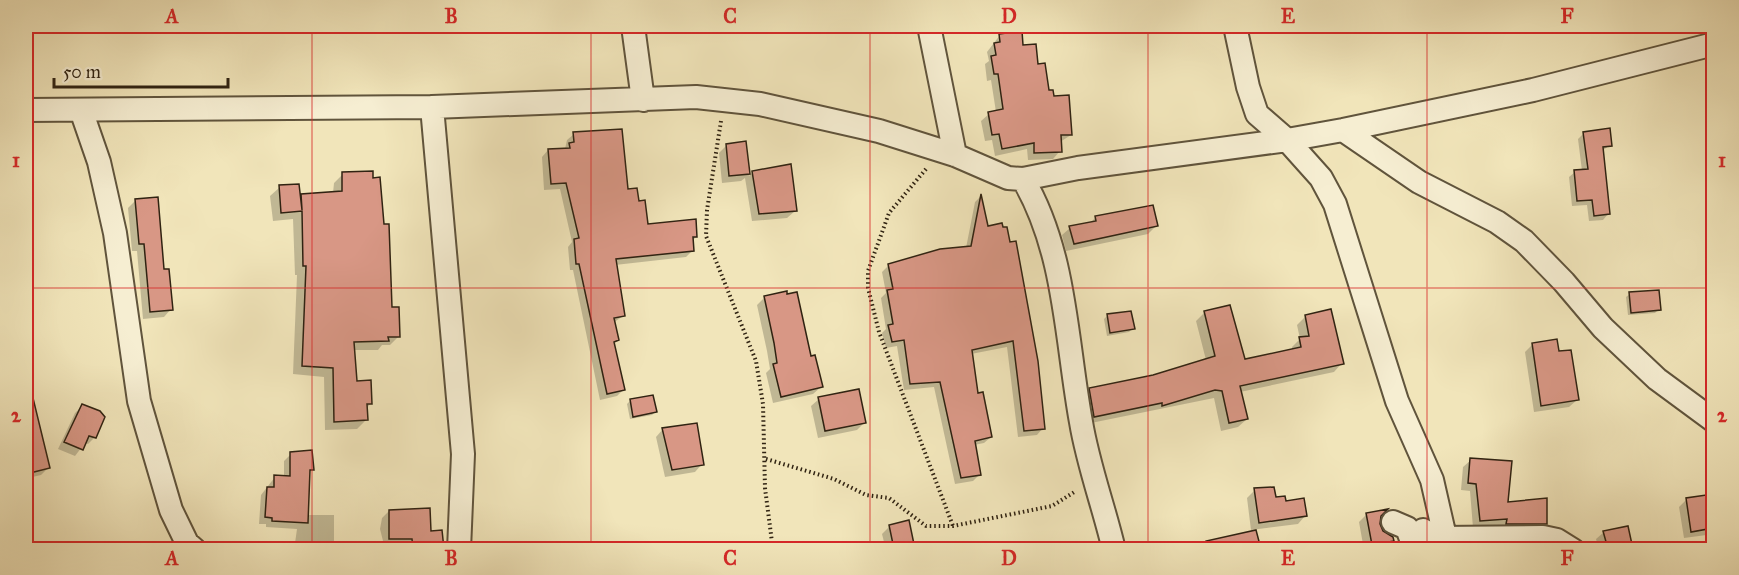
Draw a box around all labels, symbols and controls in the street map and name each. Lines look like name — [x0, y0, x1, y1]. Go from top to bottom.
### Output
text: A — [163, 4, 179, 28]
text: B — [444, 4, 458, 28]
text: C — [723, 4, 737, 28]
text: D — [1001, 4, 1017, 28]
text: E — [1281, 4, 1296, 28]
text: F — [1560, 4, 1574, 28]
scale bar — [54, 51, 228, 89]
text: 50 m — [63, 61, 101, 83]
text: 1 — [12, 148, 20, 172]
text: 1 — [1718, 148, 1726, 172]
text: 2 — [11, 403, 22, 427]
text: 2 — [1717, 403, 1728, 427]
text: A — [163, 546, 179, 570]
text: B — [444, 546, 458, 570]
text: C — [723, 546, 737, 570]
text: D — [1001, 546, 1017, 570]
text: E — [1281, 546, 1296, 570]
text: F — [1560, 546, 1574, 570]

